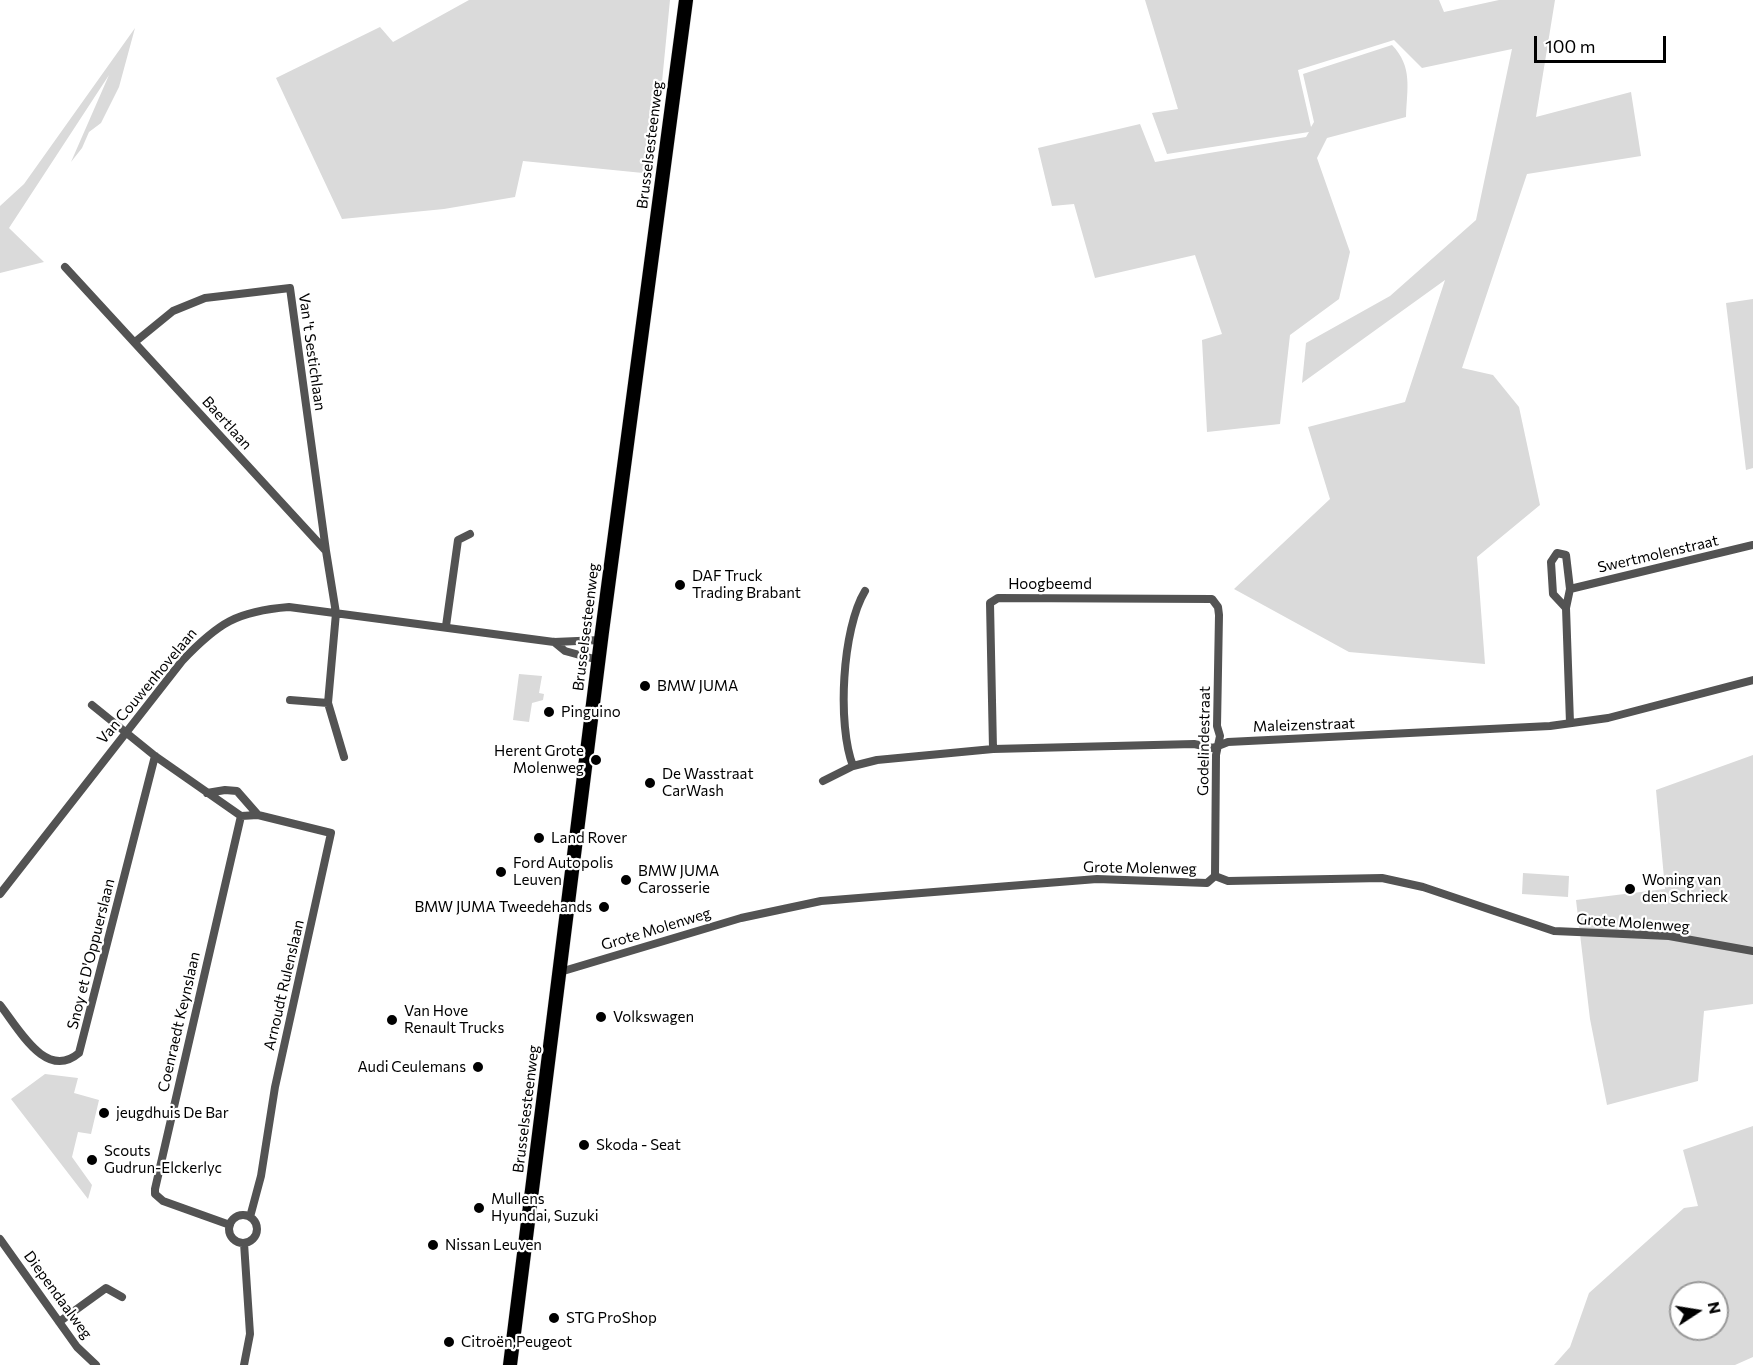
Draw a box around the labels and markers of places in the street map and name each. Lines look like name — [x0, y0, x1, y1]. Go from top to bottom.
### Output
place label: DAF Truck Trading Brabant — [692, 567, 801, 602]
marker: DAF Truck Trading Brabant — [673, 578, 687, 592]
place label: BMW JUMA — [657, 677, 738, 695]
marker: BMW JUMA — [638, 679, 652, 693]
place label: Pinguino — [561, 703, 621, 721]
marker: Pinguino — [542, 705, 556, 719]
place label: Herent Grote Molenweg — [494, 742, 584, 777]
marker: Herent Grote Molenweg — [589, 753, 603, 767]
place label: De Wasstraat CarWash — [662, 765, 754, 800]
marker: De Wasstraat CarWash — [643, 776, 657, 790]
place label: Land Rover — [551, 829, 627, 847]
marker: Land Rover — [532, 831, 546, 845]
place label: Ford Autopolis Leuven — [513, 854, 613, 889]
place label: BMW JUMA Carosserie — [638, 862, 719, 897]
marker: Ford Autopolis Leuven — [494, 865, 508, 879]
place label: Woning van den Schrieck — [1642, 871, 1728, 906]
marker: BMW JUMA Carosserie — [619, 873, 633, 887]
marker: Woning van den Schrieck — [1623, 882, 1637, 896]
place label: BMW JUMA Tweedehands — [414, 898, 592, 916]
marker: BMW JUMA Tweedehands — [597, 900, 611, 914]
place label: Van Hove Renault Trucks — [404, 1002, 504, 1037]
place label: Volkswagen — [613, 1008, 694, 1026]
marker: Volkswagen — [594, 1010, 608, 1024]
marker: Van Hove Renault Trucks — [385, 1013, 399, 1027]
place label: Audi Ceulemans — [357, 1058, 466, 1076]
marker: Audi Ceulemans — [471, 1060, 485, 1074]
place label: jeugdhuis De Bar — [116, 1104, 229, 1122]
marker: jeugdhuis De Bar — [97, 1106, 111, 1120]
place label: Skoda - Seat — [596, 1136, 681, 1154]
marker: Skoda - Seat — [577, 1138, 591, 1152]
place label: Scouts Gudrun-Elckerlyc — [104, 1142, 222, 1177]
marker: Scouts Gudrun-Elckerlyc — [85, 1153, 99, 1167]
place label: Mullens Hyundai, Suzuki — [491, 1190, 599, 1225]
marker: Mullens Hyundai, Suzuki — [472, 1201, 486, 1215]
place label: Nissan Leuven — [445, 1236, 542, 1254]
marker: Nissan Leuven — [426, 1238, 440, 1252]
place label: STG ProShop — [566, 1309, 657, 1327]
marker: STG ProShop — [547, 1311, 561, 1325]
place label: Citroën,Peugeot — [461, 1333, 572, 1351]
marker: Citroën,Peugeot — [442, 1335, 456, 1349]

